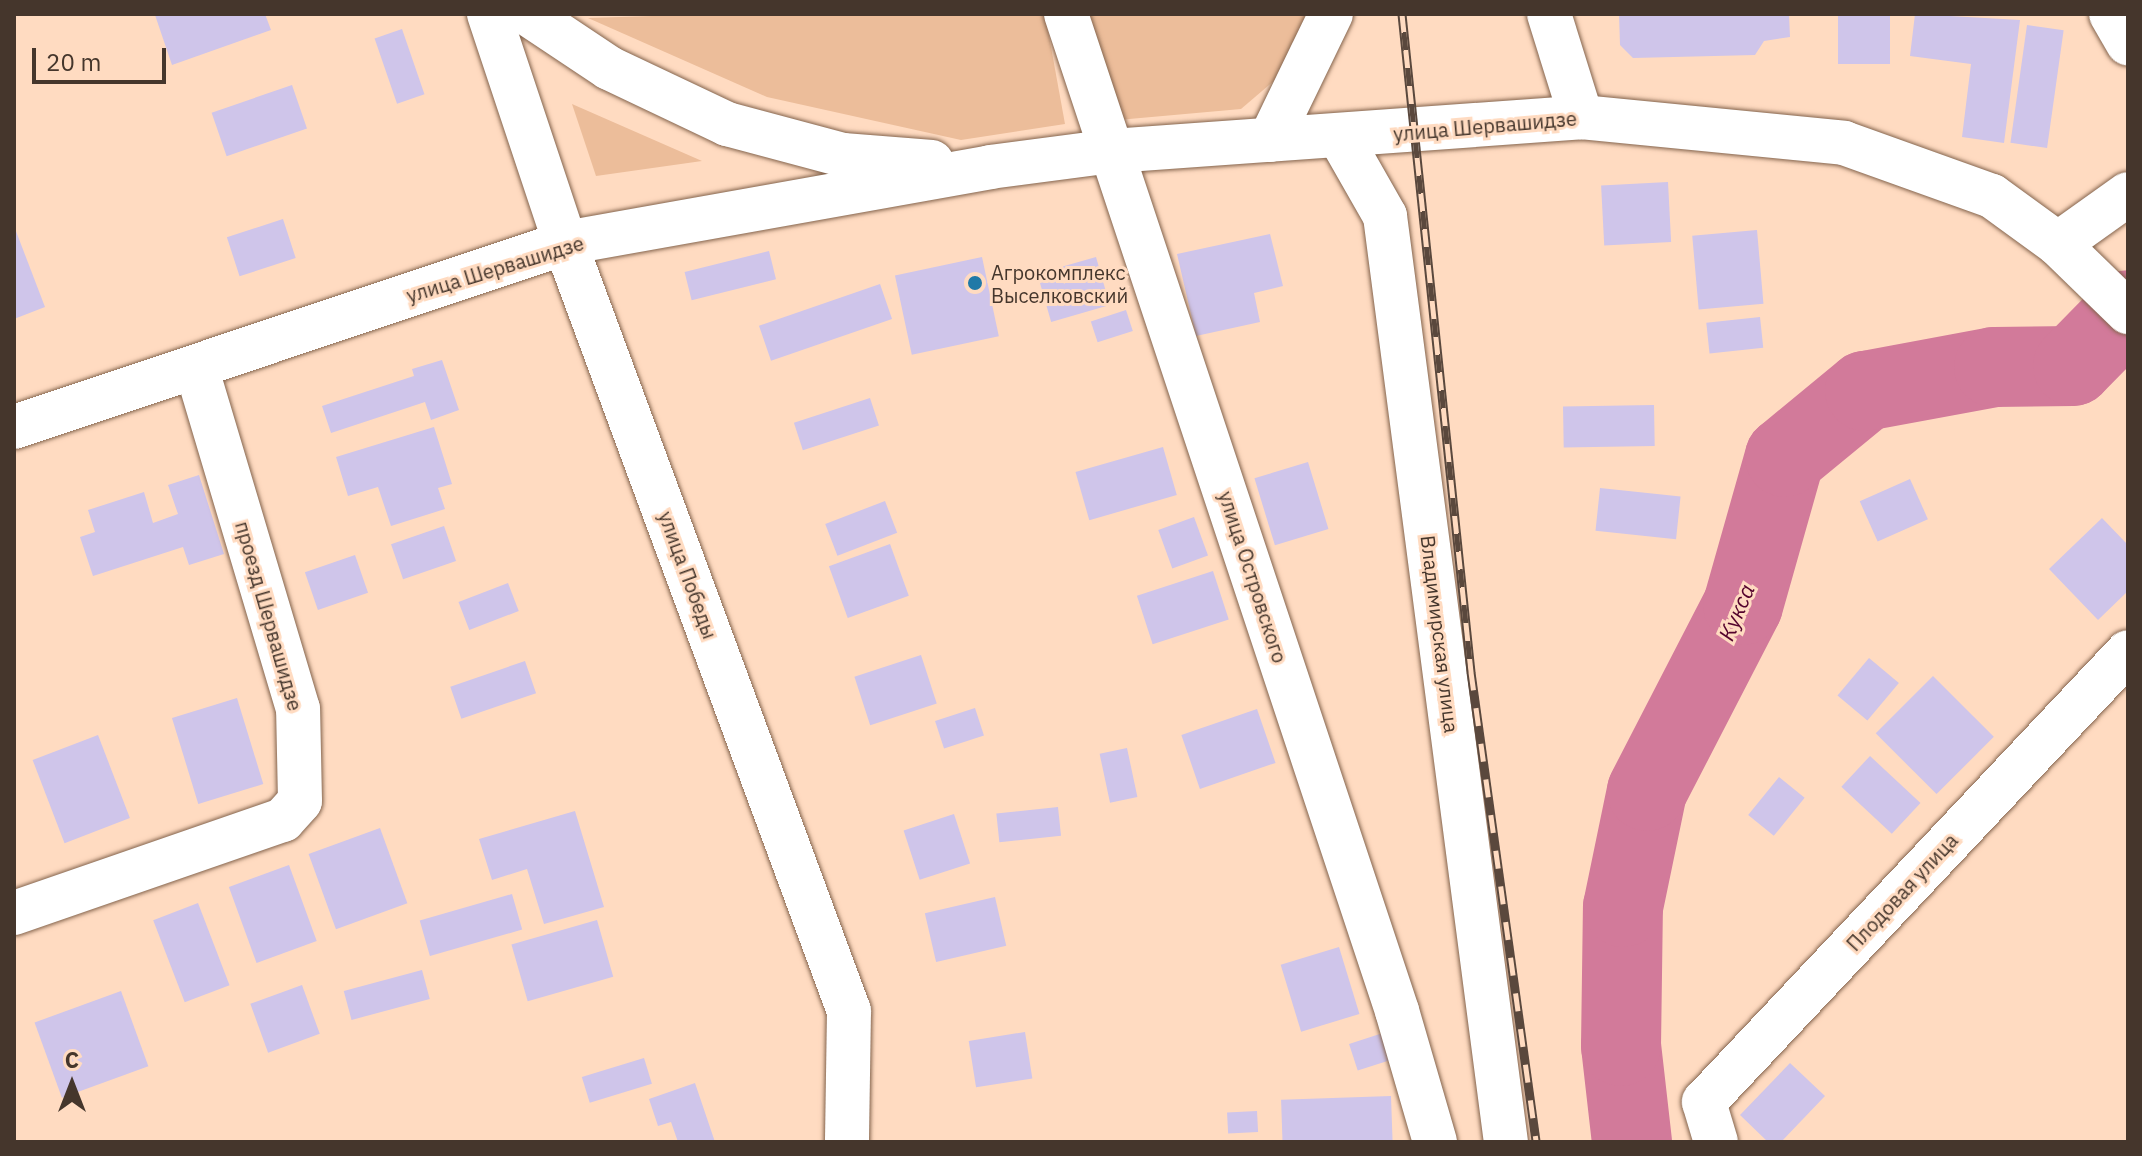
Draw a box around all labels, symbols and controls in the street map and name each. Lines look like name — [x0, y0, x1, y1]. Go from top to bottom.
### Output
scale bar — [36, 32, 170, 82]
text: 20 m — [46, 46, 101, 78]
street label: улица Шервашидзе — [1392, 106, 1578, 146]
street label: улица Шервашидзе — [403, 231, 587, 307]
place label: Агрокомплекс Выселковский — [991, 260, 1128, 307]
marker: Агрокомплекс Выселковский — [966, 274, 984, 292]
street label: улица Островского — [1214, 488, 1292, 666]
street label: улица Победы — [654, 508, 722, 642]
street label: проезд Шервашидзе — [230, 518, 308, 714]
street label: Владимирская улица — [1416, 534, 1464, 734]
water label: Кукса — [1712, 580, 1760, 644]
street label: Плодовая улица — [1841, 828, 1963, 956]
north arrow — [32, 1044, 112, 1124]
text: С — [65, 1045, 79, 1074]

